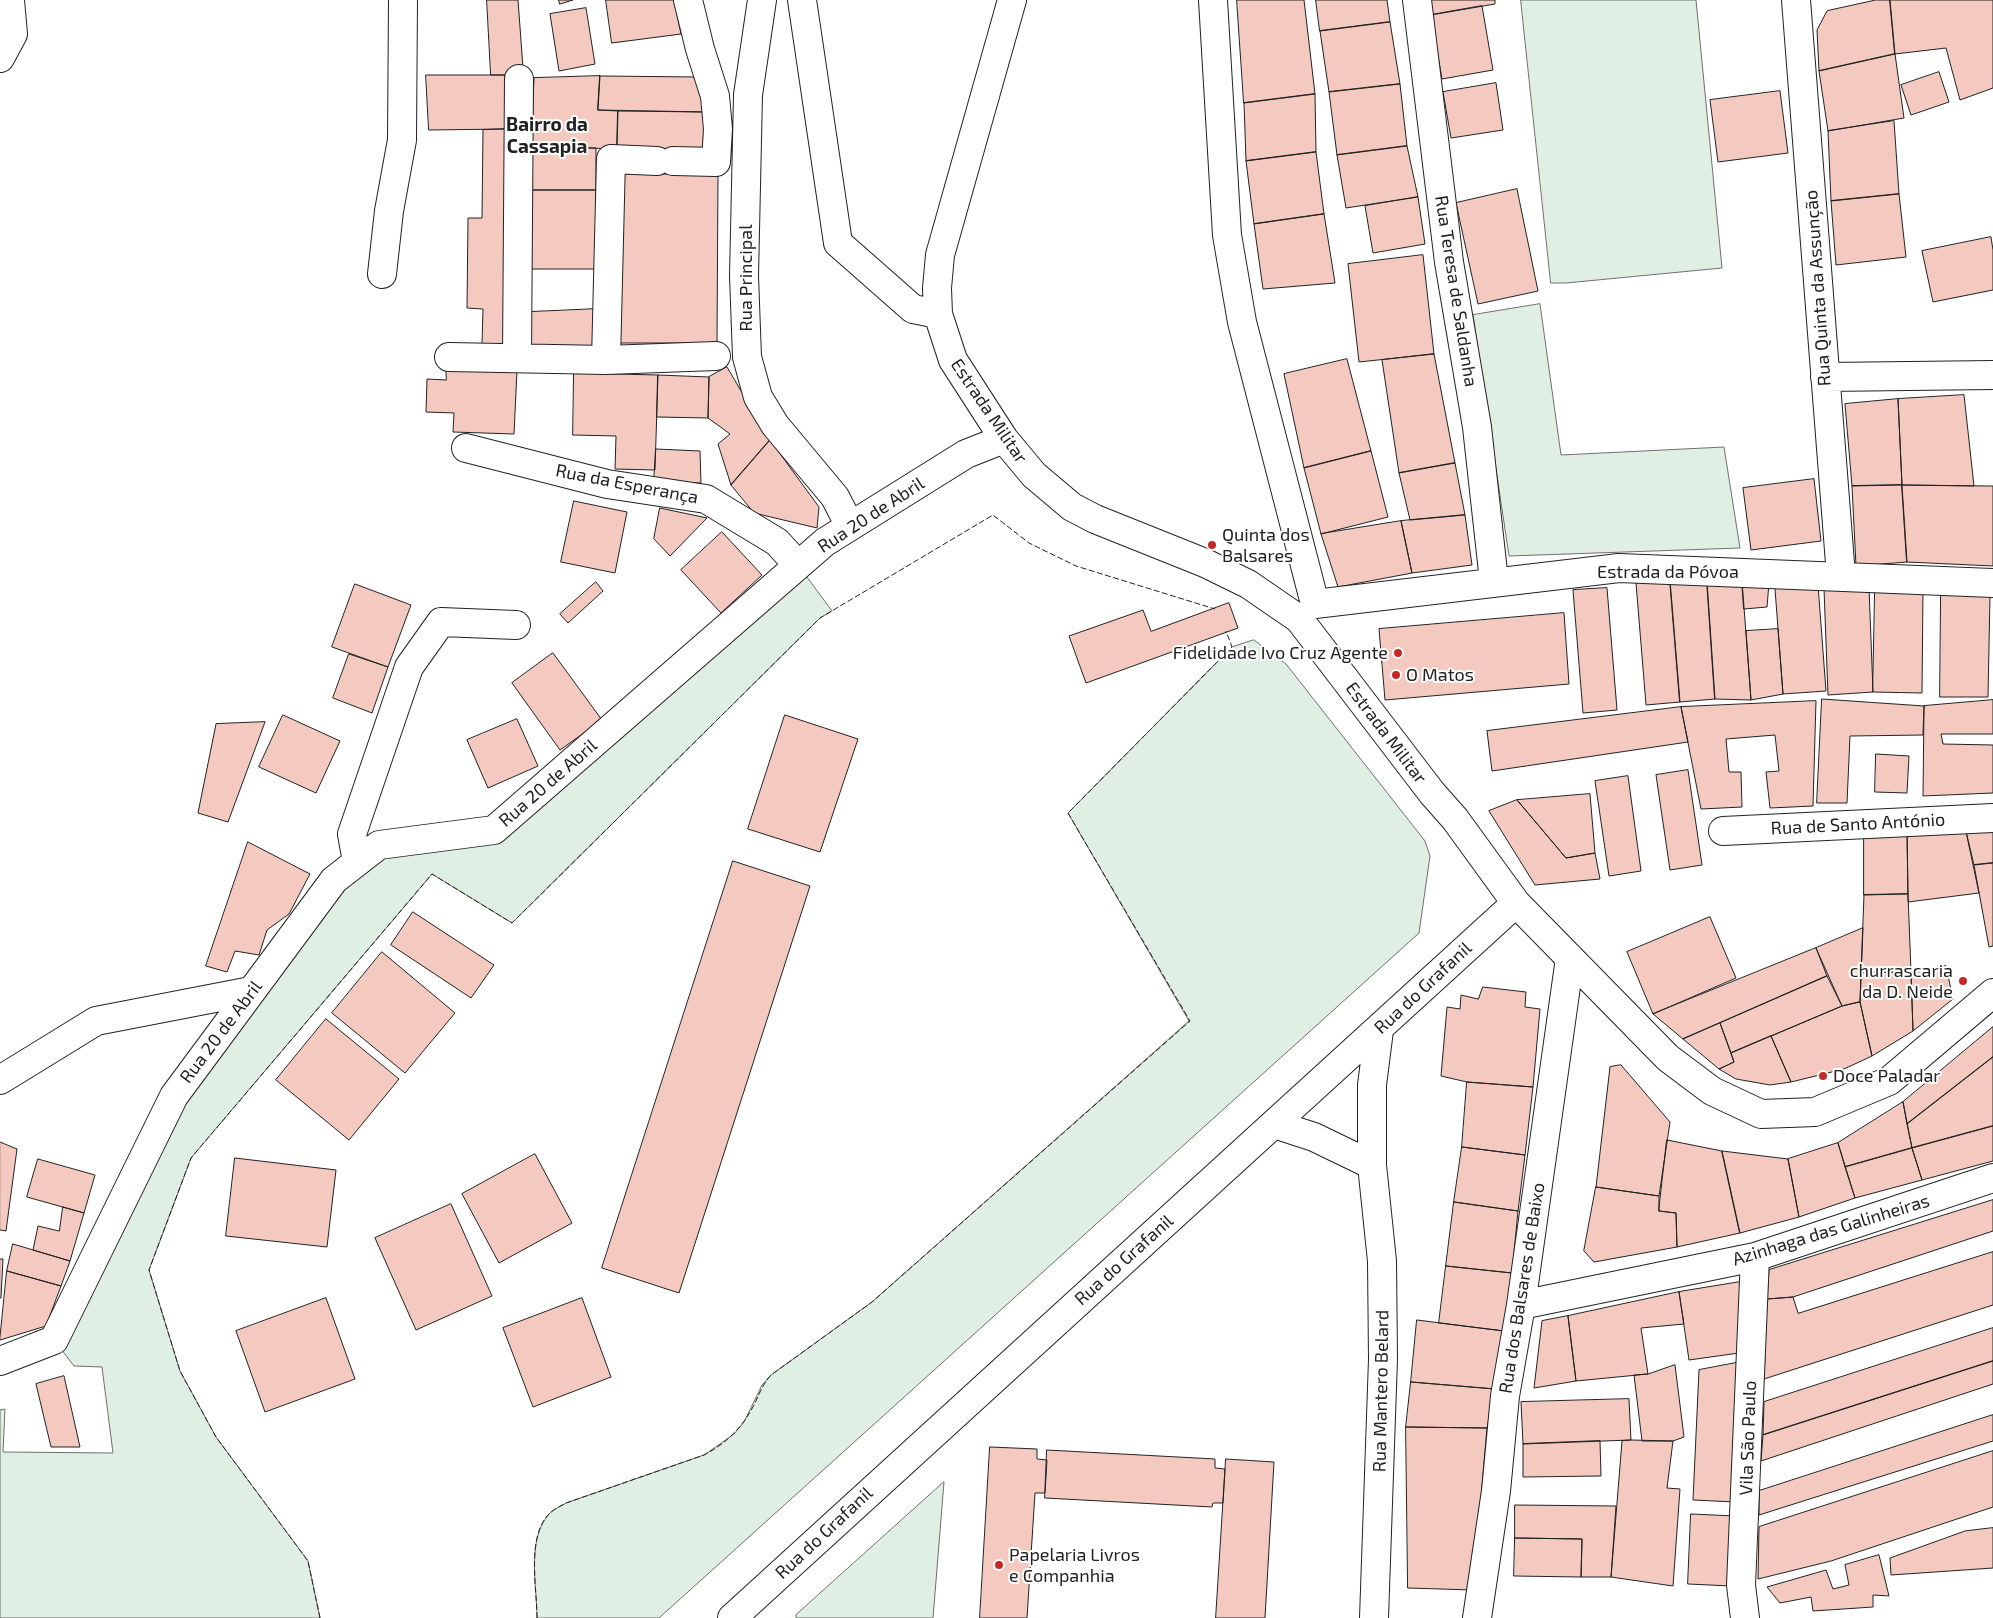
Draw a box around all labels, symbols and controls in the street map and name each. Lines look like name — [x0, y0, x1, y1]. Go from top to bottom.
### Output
district label: Bairro da Cassapia — [506, 114, 588, 158]
street label: Rua Quinta da Assunção — [1800, 189, 1836, 387]
street label: Rua Teresa de Saldanha — [1430, 194, 1482, 388]
street label: Rua Principal — [735, 225, 757, 331]
street label: Estrada Militar — [946, 355, 1032, 467]
street label: Rua da Esperança — [554, 460, 700, 508]
street label: Rua 20 de Abril — [814, 473, 928, 557]
place label: Quinta dos Balsares — [1222, 524, 1310, 566]
marker: Quinta dos Balsares — [1206, 539, 1218, 551]
street label: Estrada da Póvoa — [1597, 561, 1739, 583]
place label: Fidelidade Ivo Cruz Agente — [1173, 642, 1388, 664]
marker: Fidelidade Ivo Cruz Agente — [1392, 647, 1404, 659]
place label: O Matos — [1406, 664, 1474, 686]
marker: O Matos — [1390, 669, 1402, 681]
street label: Estrada Militar — [1341, 678, 1431, 788]
street label: Rua 20 de Abril — [495, 735, 601, 831]
street label: Rua de Santo António — [1770, 809, 1946, 839]
street label: Rua do Grafanil — [1370, 937, 1476, 1039]
place label: churrascaria da D. Neide — [1850, 960, 1953, 1002]
marker: churrascaria da D. Neide — [1957, 975, 1969, 987]
street label: Rua 20 de Abril — [175, 976, 267, 1088]
place label: Doce Paladar — [1833, 1065, 1941, 1087]
marker: Doce Paladar — [1817, 1070, 1829, 1082]
street label: Rua dos Balsares de Baixo — [1495, 1181, 1549, 1395]
street label: Azinhaga das Galinheiras — [1730, 1190, 1932, 1270]
street label: Rua do Grafanil — [1070, 1210, 1178, 1310]
street label: Rua Mantero Belard — [1369, 1310, 1393, 1472]
street label: Vila São Paulo — [1735, 1380, 1761, 1496]
street label: Rua do Grafanil — [771, 1482, 877, 1584]
place label: Papelaria Livros e Companhia — [1009, 1544, 1140, 1586]
marker: Papelaria Livros e Companhia — [993, 1559, 1005, 1571]

